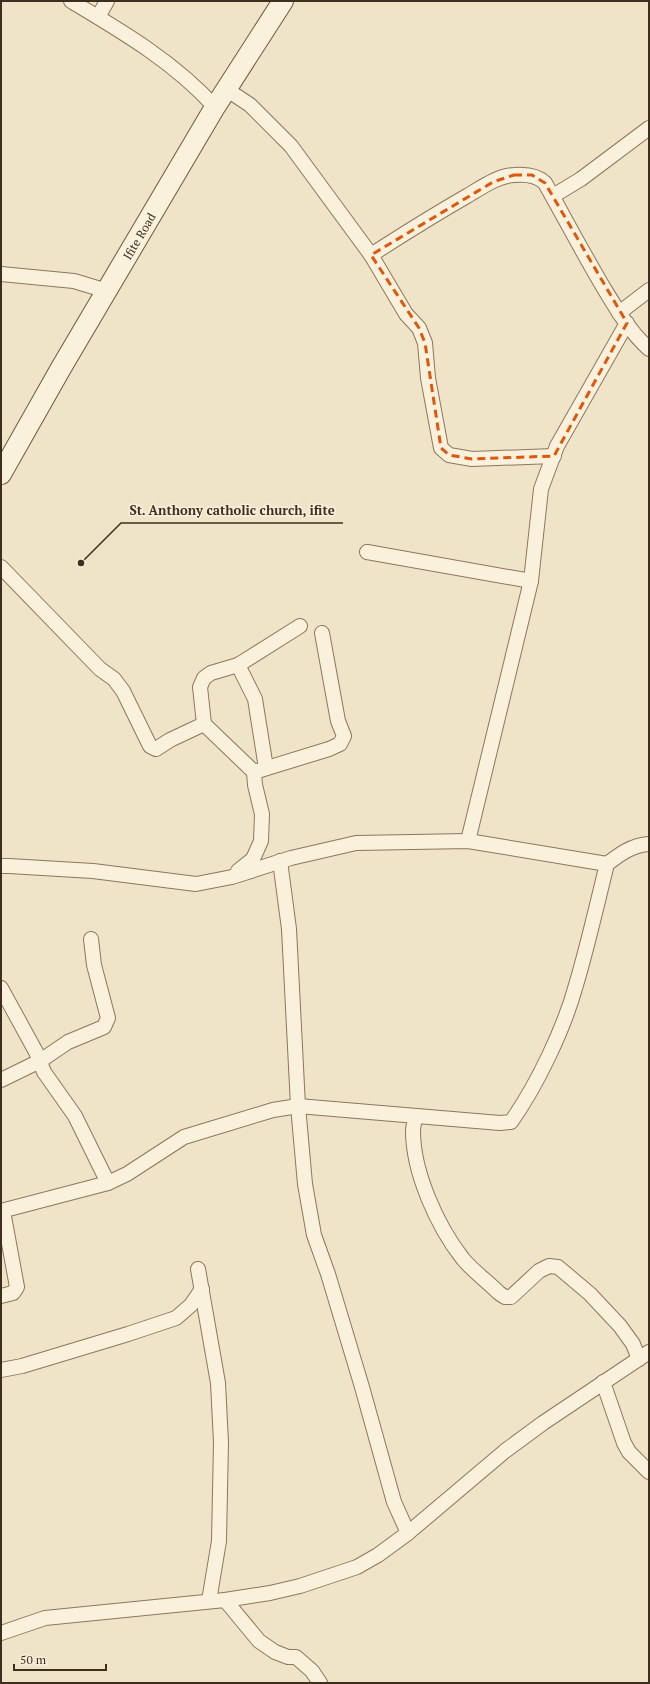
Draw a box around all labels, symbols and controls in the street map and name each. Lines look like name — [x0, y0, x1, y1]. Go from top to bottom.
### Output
street label: Ifite Road — [119, 210, 159, 262]
callout: St. Anthony catholic church, ifite — [121, 498, 343, 523]
text: St. Anthony catholic church, ifite — [129, 501, 335, 519]
scale bar — [14, 1646, 106, 1672]
text: 50 m — [20, 1652, 47, 1667]

